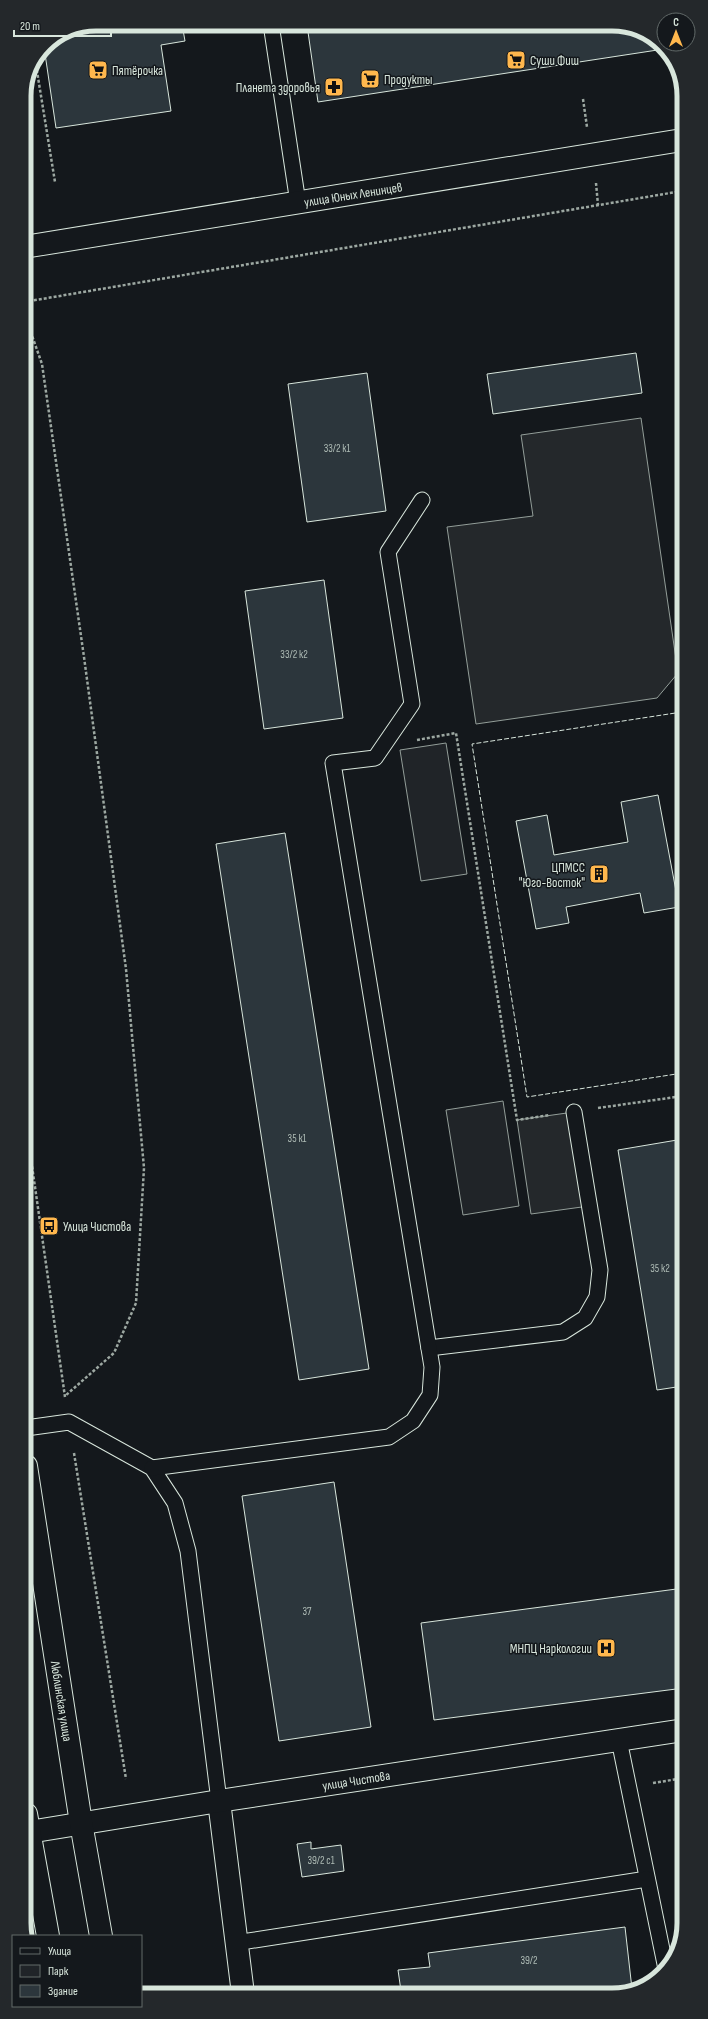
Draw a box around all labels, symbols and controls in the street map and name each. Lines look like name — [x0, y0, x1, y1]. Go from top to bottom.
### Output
scale bar — [14, 12, 111, 38]
north arrow — [656, 12, 696, 52]
text: С — [673, 16, 679, 29]
text: 20 m — [20, 19, 40, 34]
supermarket icon: Суши Фиш — [505, 49, 527, 71]
place label: Суши Фиш — [530, 53, 579, 69]
supermarket icon: Пятёрочка — [87, 59, 109, 81]
place label: Пятёрочка — [112, 63, 163, 79]
supermarket icon: Продукты — [359, 68, 381, 90]
place label: Продукты — [384, 72, 432, 88]
pharmacy icon: Планета здоровья — [323, 76, 345, 98]
place label: Планета здоровья — [236, 80, 320, 96]
street label: улица Юных Ленинцев — [303, 179, 403, 211]
house number: 33/2 к1 — [324, 442, 351, 455]
house number: 33/2 к2 — [280, 648, 308, 661]
place label: ЦПМСС "Юго-Восток" — [519, 860, 585, 891]
building icon: ЦПМСС "Юго-Восток" — [588, 863, 610, 885]
house number: 35 к1 — [288, 1132, 307, 1145]
bus stop icon: Улица Чистова — [38, 1215, 60, 1237]
place label: Улица Чистова — [63, 1219, 131, 1235]
house number: 35 к2 — [650, 1262, 670, 1275]
house number: 37 — [302, 1605, 312, 1618]
hospital icon: МНПЦ Наркологии — [595, 1637, 617, 1659]
place label: МНПЦ Наркологии — [510, 1641, 592, 1657]
street label: Люблинская улица — [47, 1659, 75, 1743]
street label: улица Чистова — [321, 1768, 391, 1794]
house number: 39/2 с1 — [307, 1854, 335, 1867]
legend — [12, 1935, 142, 2007]
text: Улица — [48, 1944, 72, 1959]
house number: 39/2 — [520, 1954, 538, 1967]
text: Парк — [48, 1964, 69, 1979]
text: Здание — [48, 1984, 78, 1999]

